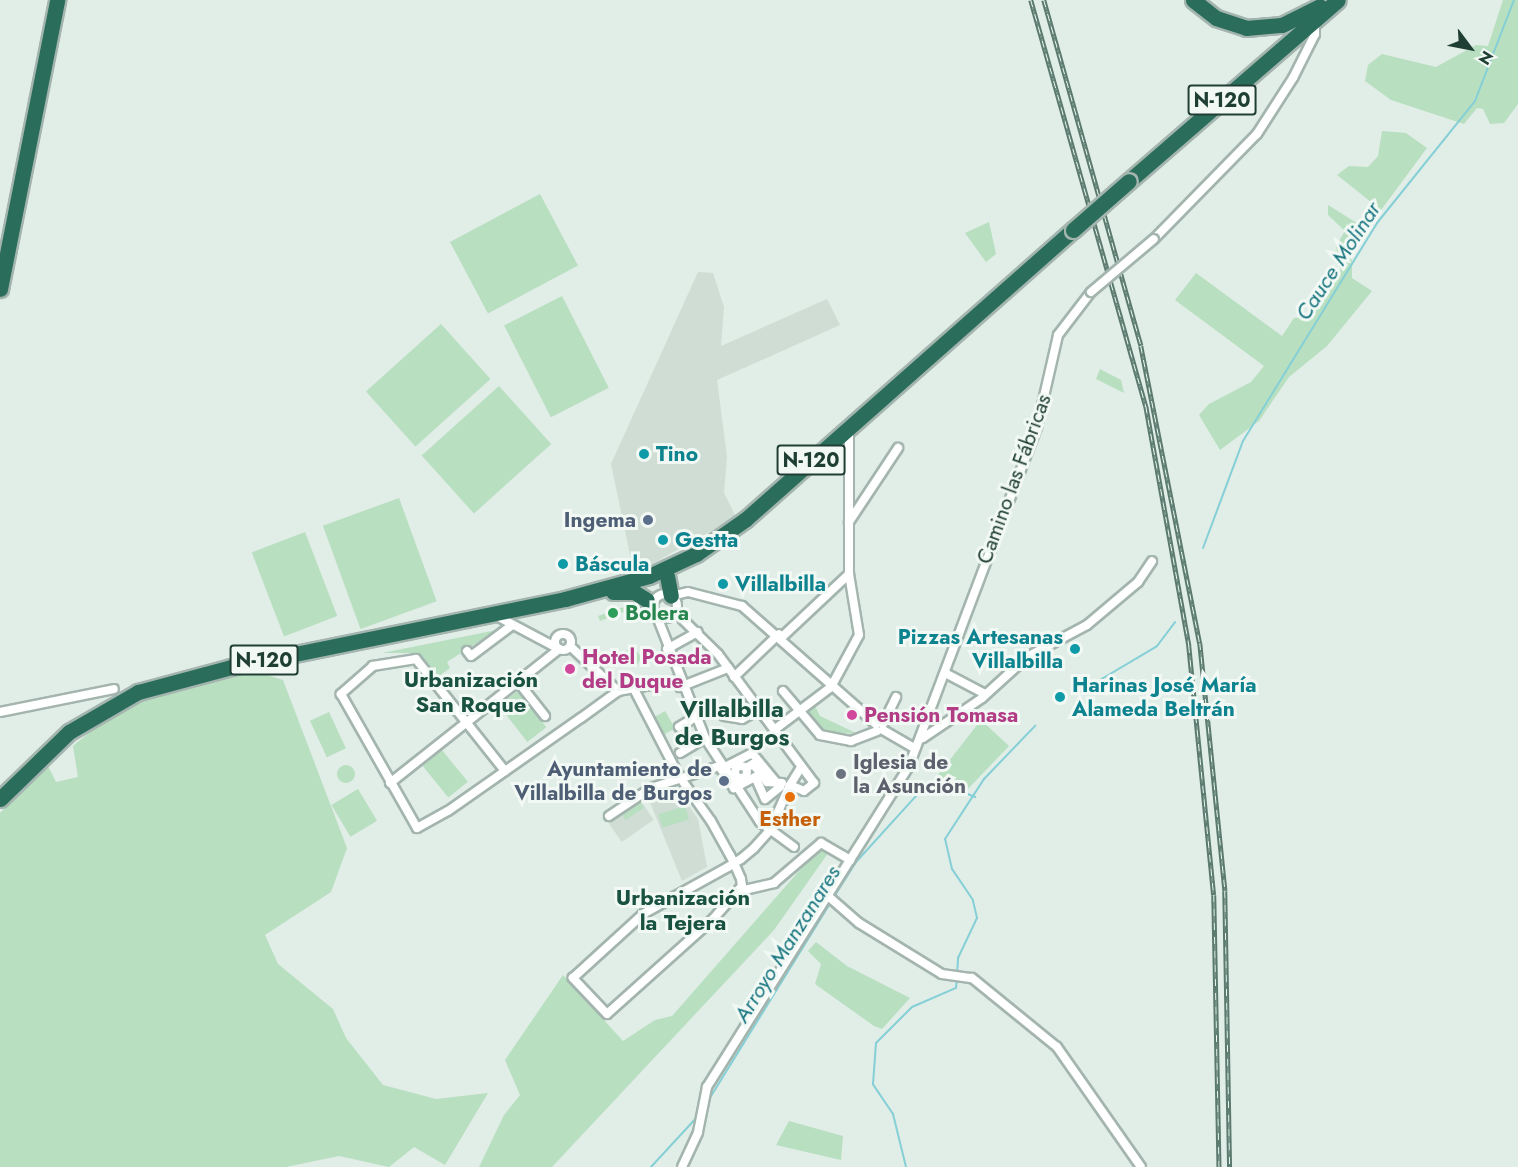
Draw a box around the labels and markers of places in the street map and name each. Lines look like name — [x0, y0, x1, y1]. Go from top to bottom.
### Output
place label: Tino — [656, 441, 698, 467]
marker: Tino — [637, 447, 651, 461]
place label: Ingema — [564, 507, 636, 533]
marker: Ingema — [641, 513, 655, 527]
place label: Gestta — [675, 527, 738, 553]
marker: Gestta — [656, 533, 670, 547]
place label: Báscula — [575, 551, 649, 577]
marker: Báscula — [556, 557, 570, 571]
place label: Villalbilla — [735, 571, 826, 597]
marker: Villalbilla — [716, 577, 730, 591]
place label: Bolera — [625, 600, 689, 626]
marker: Bolera — [606, 606, 620, 620]
place label: Pizzas Artesanas Villalbilla — [898, 624, 1063, 674]
marker: Pizzas Artesanas Villalbilla — [1068, 642, 1082, 656]
place label: Hotel Posada del Duque — [582, 644, 712, 694]
marker: Hotel Posada del Duque — [563, 662, 577, 676]
place label: Harinas José María Alameda Beltrán — [1072, 672, 1257, 722]
marker: Harinas José María Alameda Beltrán — [1053, 690, 1067, 704]
place label: Pensión Tomasa — [864, 702, 1018, 728]
marker: Pensión Tomasa — [845, 708, 859, 722]
place label: Iglesia de la Asunción — [853, 749, 966, 799]
place label: Ayuntamiento de Villalbilla de Burgos — [514, 756, 712, 806]
marker: Iglesia de la Asunción — [834, 767, 848, 781]
marker: Ayuntamiento de Villalbilla de Burgos — [717, 774, 731, 788]
marker: Esther — [783, 790, 797, 804]
place label: Esther — [759, 806, 821, 832]

